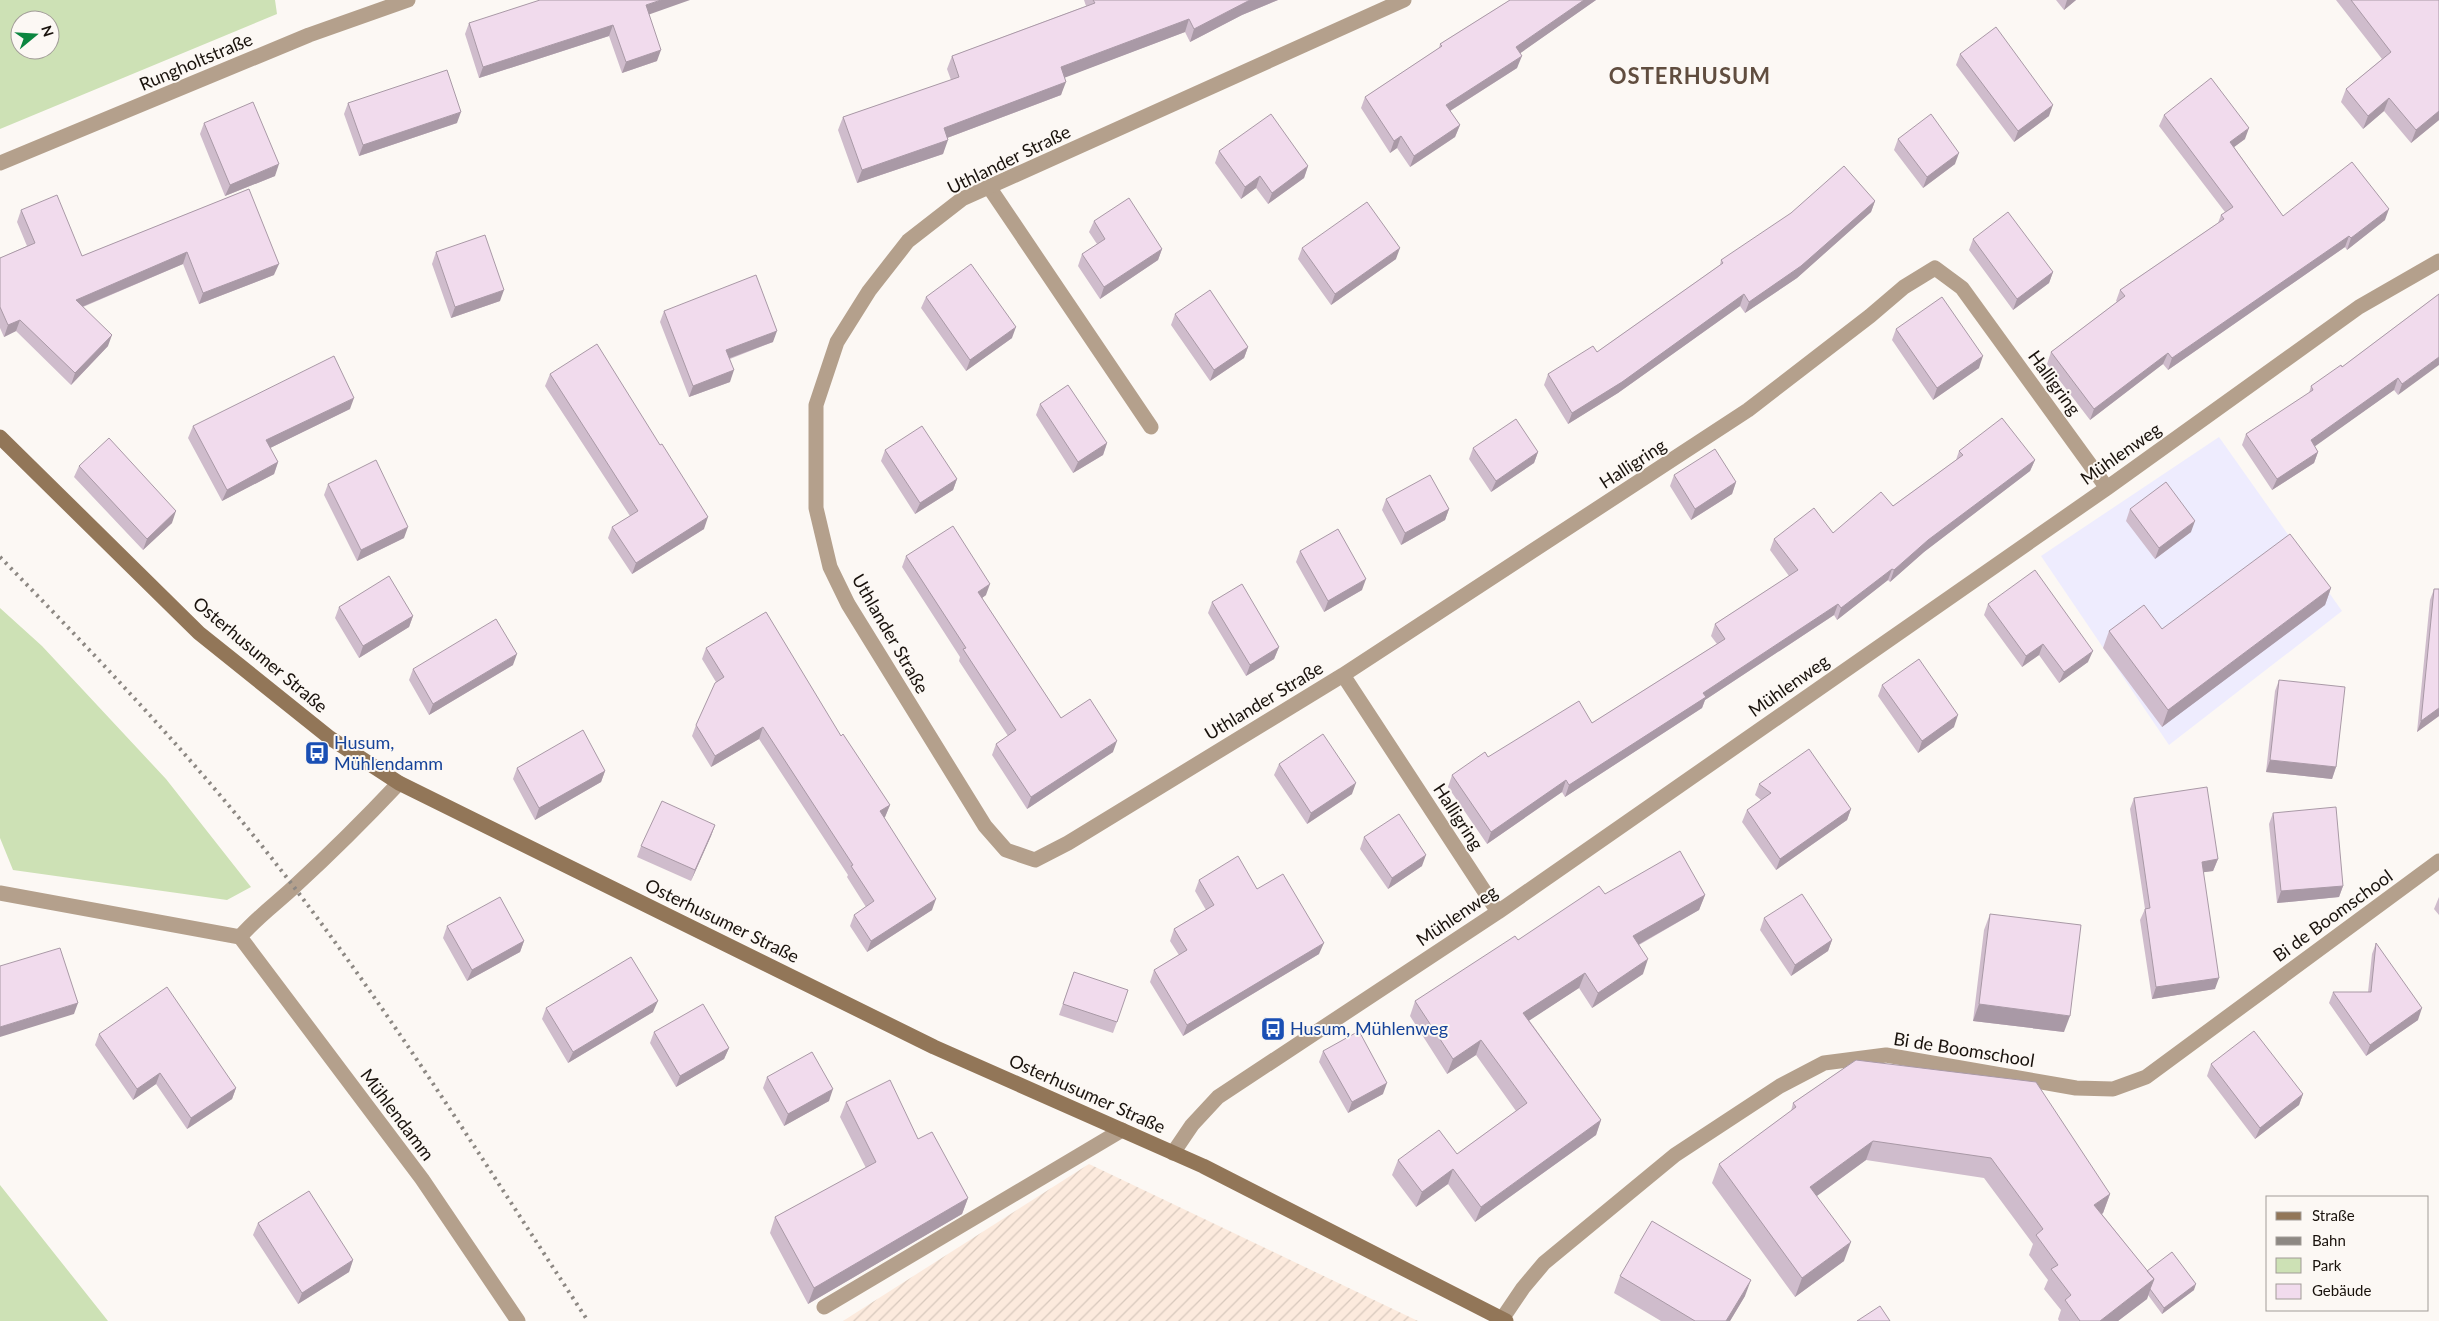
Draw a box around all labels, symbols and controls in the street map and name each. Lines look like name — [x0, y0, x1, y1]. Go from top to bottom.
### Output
north arrow — [10, 10, 60, 60]
text: N — [38, 23, 58, 39]
street label: Rungholtstraße — [136, 27, 256, 95]
district label: OSTERHUSUM — [1609, 62, 1771, 89]
street label: Uthlander Straße — [943, 120, 1074, 198]
street label: Halligring — [2024, 346, 2086, 419]
street label: Mühlenweg — [2076, 417, 2165, 489]
street label: Halligring — [1595, 434, 1670, 493]
street label: Uthlander Straße — [848, 570, 934, 697]
street label: Osterhusumer Straße — [189, 592, 332, 717]
street label: Mühlenweg — [1744, 649, 1833, 721]
street label: Uthlander Straße — [1200, 656, 1327, 744]
place label: Husum, Mühlendamm — [334, 731, 443, 774]
bus stop icon: Husum, Mühlendamm — [304, 740, 330, 766]
street label: Halligring — [1429, 779, 1488, 854]
street label: Bi de Boomschool — [2268, 864, 2396, 966]
street label: Osterhusumer Straße — [642, 873, 803, 967]
street label: Mühlenweg — [1412, 880, 1501, 950]
bus stop icon: Husum, Mühlenweg — [1260, 1016, 1286, 1042]
place label: Husum, Mühlenweg — [1290, 1017, 1448, 1039]
street label: Bi de Boomschool — [1892, 1027, 2036, 1071]
street label: Osterhusumer Straße — [1006, 1049, 1169, 1137]
street label: Mühlendamm — [356, 1064, 439, 1165]
legend — [2266, 1196, 2429, 1311]
text: Straße — [2312, 1206, 2355, 1224]
text: Bahn — [2312, 1231, 2346, 1249]
text: Park — [2312, 1256, 2342, 1274]
text: Gebäude — [2312, 1281, 2371, 1299]

